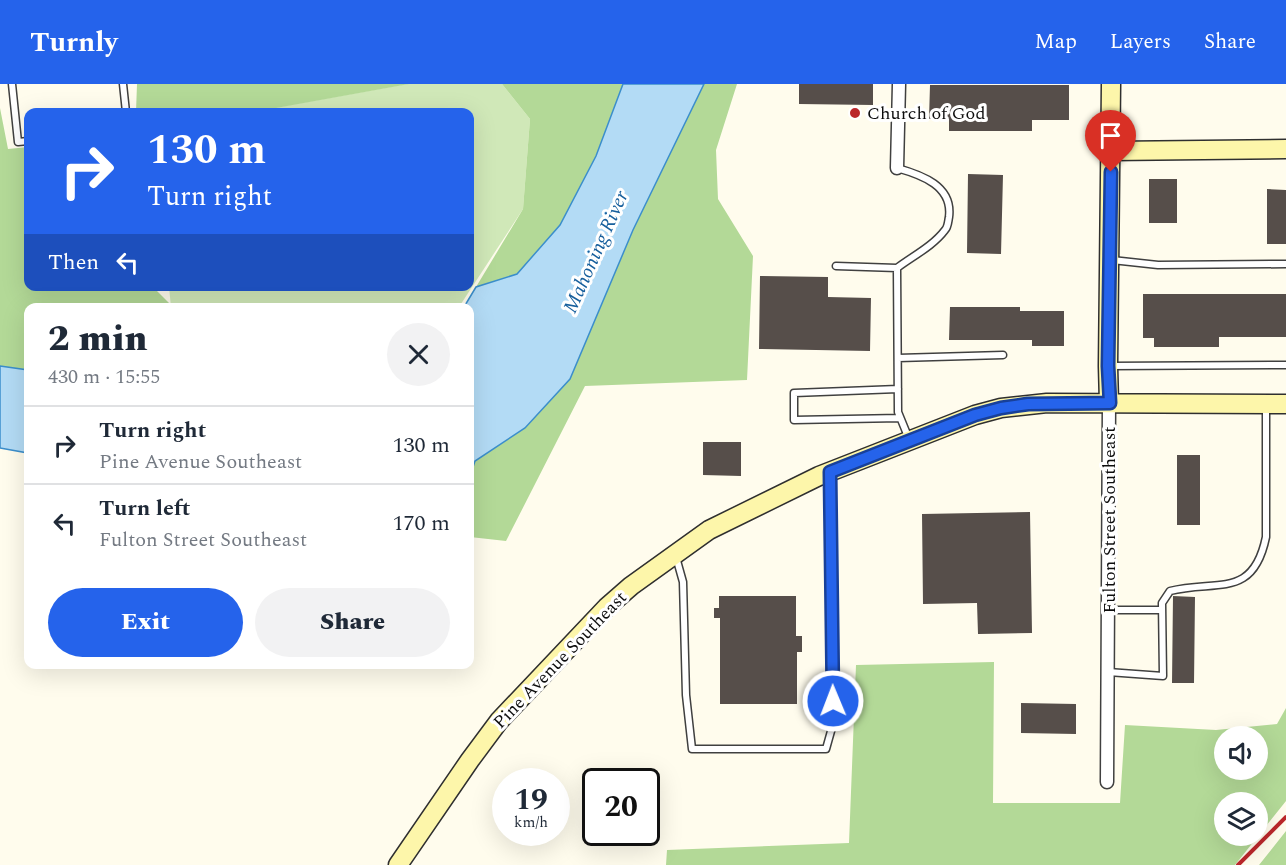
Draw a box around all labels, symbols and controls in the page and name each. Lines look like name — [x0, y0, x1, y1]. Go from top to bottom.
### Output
text: Turnly — [30, 21, 118, 64]
text: Map — [1035, 26, 1077, 58]
text: Layers — [1110, 26, 1171, 58]
text: Share — [1204, 26, 1256, 58]
place label: Church of God — [867, 100, 985, 127]
marker: Church of God — [848, 106, 862, 120]
pin — [1085, 110, 1136, 172]
text: 130 m — [147, 119, 266, 182]
icon: arrive — [1094, 119, 1127, 152]
icon: right — [48, 132, 126, 210]
text: Turn right — [147, 176, 272, 218]
water label: Mahoning River — [556, 185, 637, 318]
text: Then — [48, 246, 99, 279]
icon: left — [111, 246, 144, 279]
text: 2 min — [48, 312, 148, 367]
button: close — [387, 323, 450, 386]
text: 430 m · 15:55 — [48, 362, 160, 392]
text: Turn right — [99, 414, 206, 447]
street label: Fulton Street Southeast — [1096, 426, 1123, 614]
icon: right — [48, 429, 81, 462]
text: 130 m — [393, 429, 450, 462]
text: Pine Avenue Southeast — [99, 447, 302, 477]
text: Turn left — [99, 492, 191, 525]
icon: left — [48, 507, 81, 540]
text: 170 m — [393, 507, 450, 540]
text: Fulton Street Southeast — [99, 525, 307, 555]
street label: Pine Avenue Southeast — [487, 585, 633, 735]
button: Exit — [48, 588, 243, 657]
button: Share — [255, 588, 450, 657]
position arrow — [801, 669, 865, 733]
map controls — [1214, 726, 1268, 846]
button: sound — [1214, 726, 1268, 780]
speed limit sign: 20 — [582, 768, 660, 846]
text: 19 — [514, 777, 548, 823]
button: layers — [1214, 792, 1268, 846]
text: km/h — [514, 811, 548, 834]

